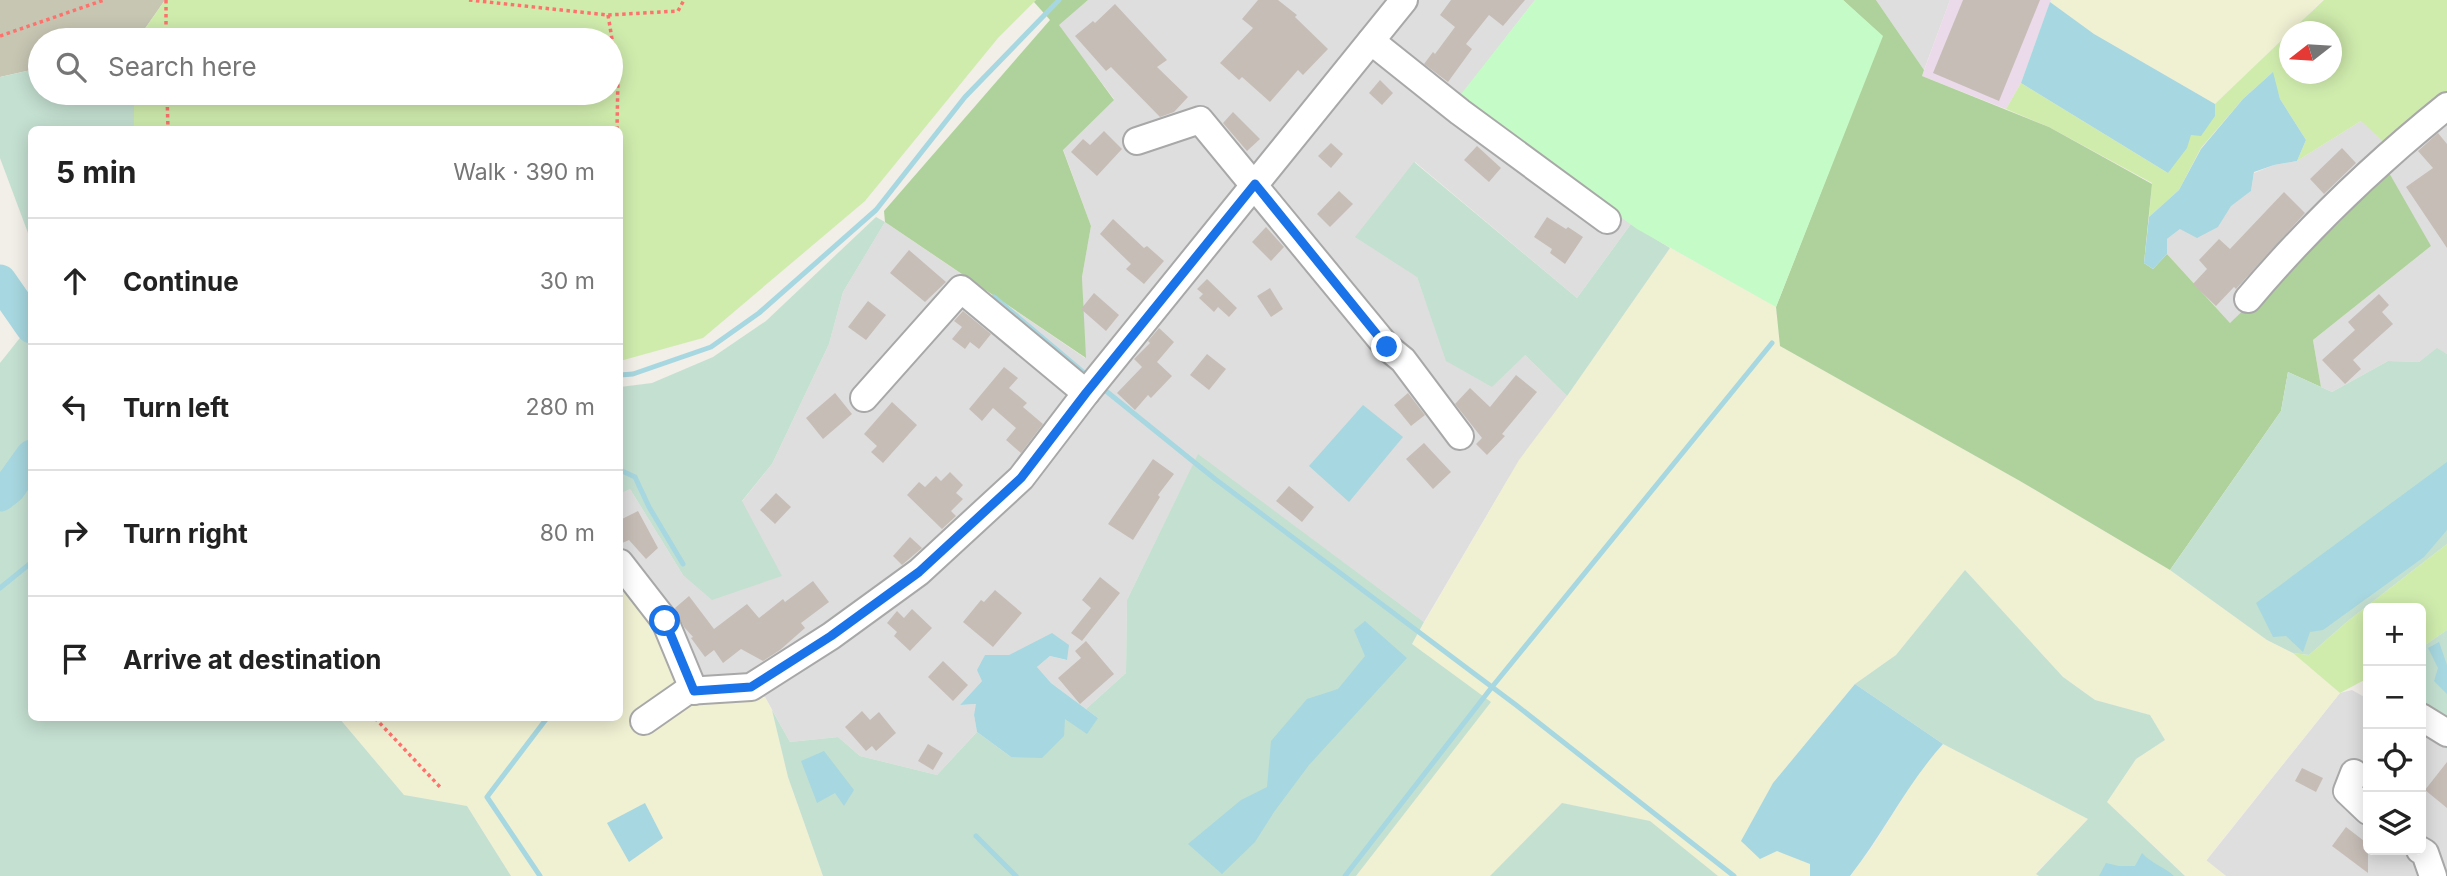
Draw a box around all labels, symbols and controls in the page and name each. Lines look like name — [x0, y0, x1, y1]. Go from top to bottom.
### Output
north arrow — [2279, 21, 2342, 84]
search box — [28, 28, 623, 105]
icon: search — [52, 48, 90, 86]
text: Search here — [108, 51, 257, 82]
text: 5 min — [56, 154, 136, 190]
text: Walk · 390 m — [453, 158, 595, 186]
icon: ahead — [56, 262, 94, 300]
text: Continue — [123, 266, 239, 297]
text: 30 m — [540, 267, 595, 295]
route end — [1371, 331, 1402, 362]
icon: left — [56, 388, 94, 426]
text: Turn left — [123, 392, 229, 423]
text: 280 m — [526, 393, 595, 421]
icon: right — [56, 514, 94, 552]
text: Turn right — [123, 518, 248, 549]
text: 80 m — [540, 519, 595, 547]
map controls — [2363, 603, 2426, 855]
button: + — [2363, 603, 2426, 666]
route start — [649, 605, 680, 636]
icon: arrive — [56, 640, 94, 678]
text: Arrive at destination — [123, 644, 382, 675]
button: − — [2363, 666, 2426, 729]
button: locate — [2363, 729, 2426, 792]
button: layers — [2363, 792, 2426, 855]

